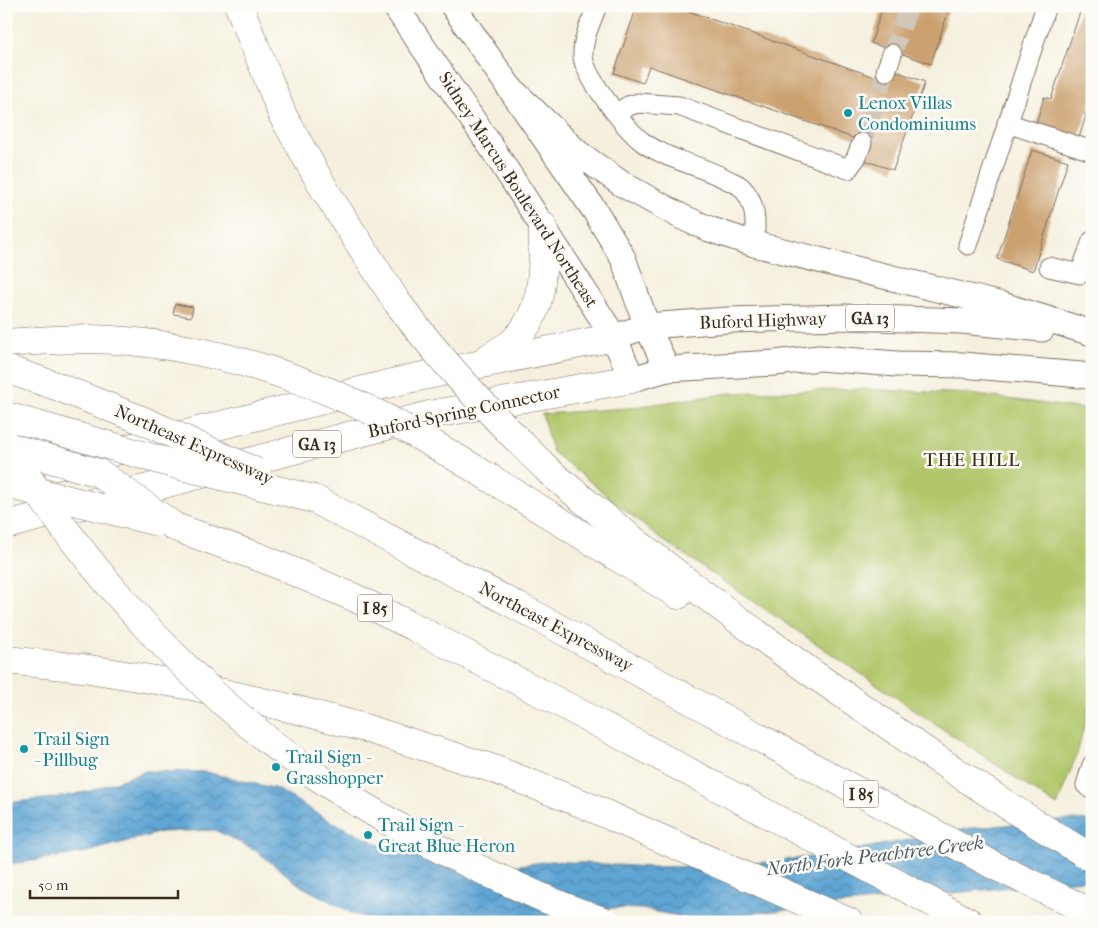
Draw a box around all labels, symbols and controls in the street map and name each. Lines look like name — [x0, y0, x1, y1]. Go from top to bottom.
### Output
street label: Sidney Marcus Boulevard Northeast — [434, 68, 603, 312]
place label: Lenox Villas Condominiums — [858, 93, 976, 135]
marker: Lenox Villas Condominiums — [842, 107, 854, 119]
road number: GA 13 — [846, 304, 894, 332]
street label: Buford Highway — [699, 308, 828, 334]
street label: Buford-Spring Connector — [366, 381, 562, 443]
street label: Northeast Expressway — [112, 401, 278, 490]
road number: GA 13 — [293, 430, 341, 458]
district label: THE HILL — [924, 449, 1020, 471]
street label: Northeast Expressway — [475, 578, 638, 677]
road number: I 85 — [358, 594, 392, 622]
place label: Trail Sign - Pillbug — [34, 729, 110, 771]
marker: Trail Sign - Pillbug — [18, 743, 30, 755]
place label: Trail Sign - Grasshopper — [286, 747, 384, 789]
marker: Trail Sign - Grasshopper — [270, 761, 282, 773]
road number: I 85 — [844, 781, 878, 808]
place label: Trail Sign - Great Blue Heron — [378, 815, 516, 857]
marker: Trail Sign - Great Blue Heron — [362, 829, 374, 841]
water label: North Fork Peachtree Creek — [764, 832, 985, 880]
scale bar — [30, 868, 178, 900]
text: 50 m — [38, 876, 69, 894]

